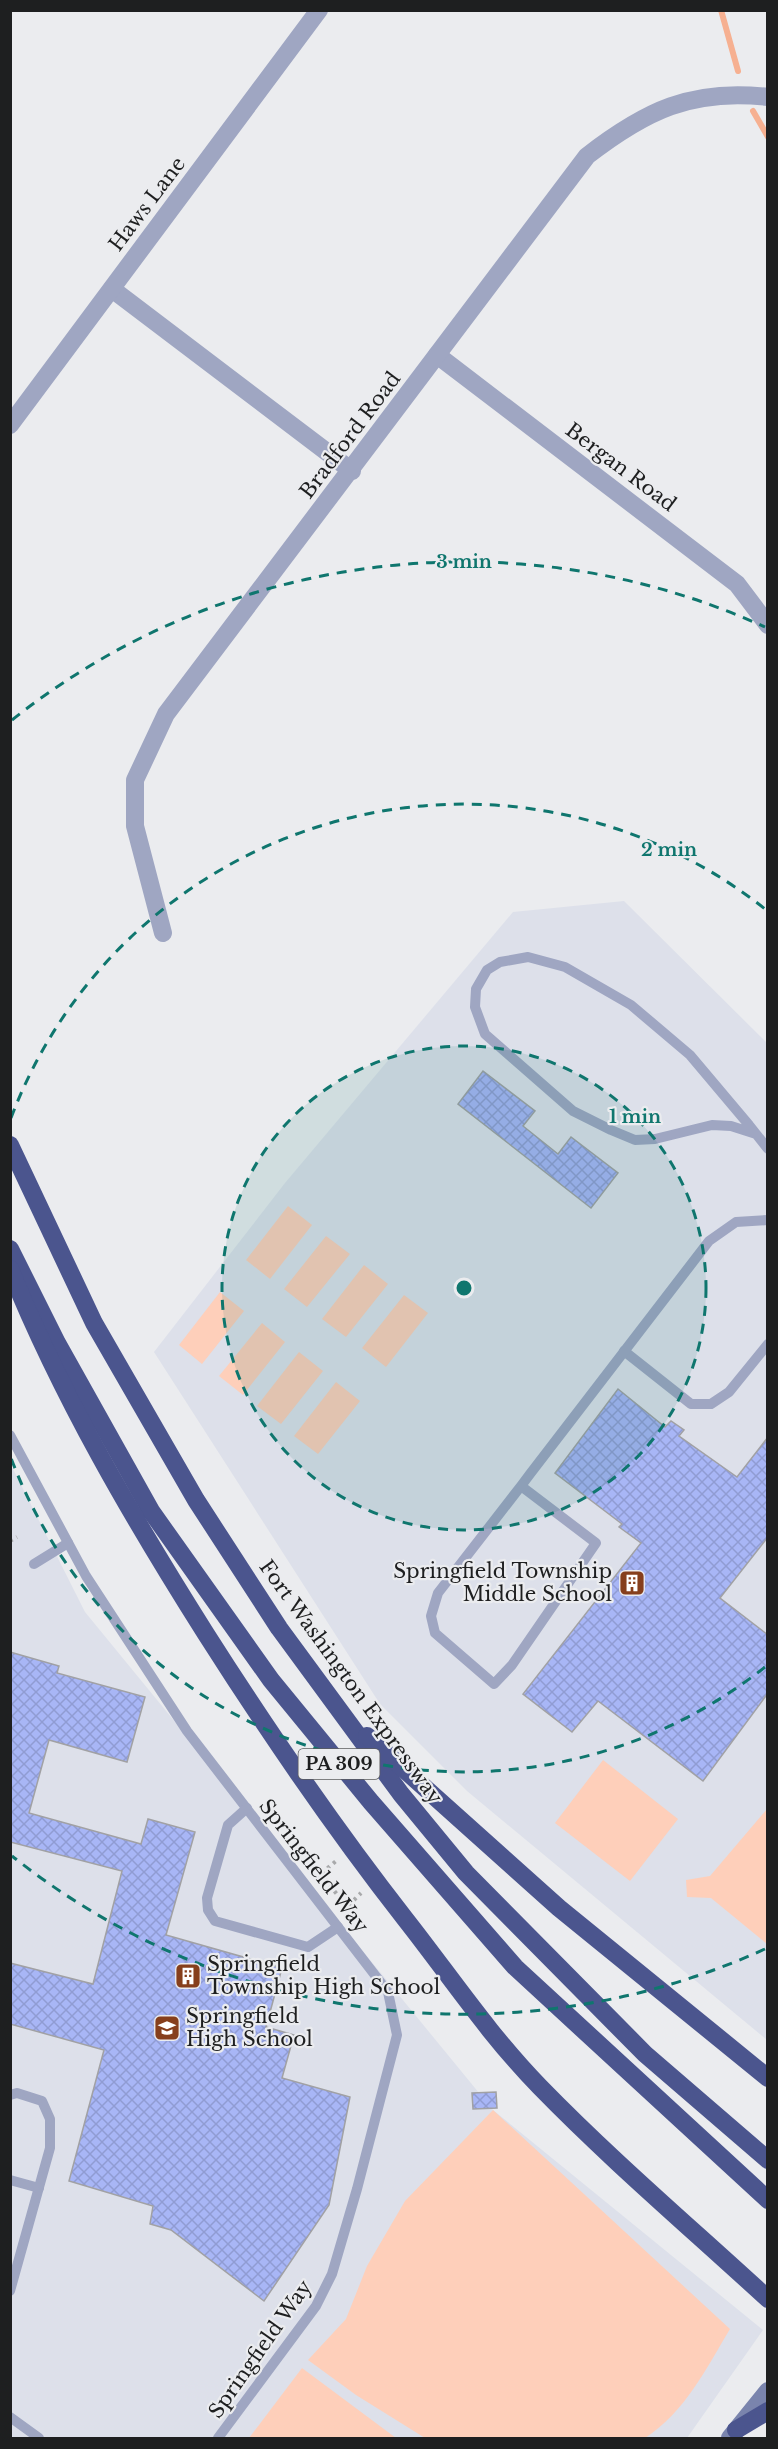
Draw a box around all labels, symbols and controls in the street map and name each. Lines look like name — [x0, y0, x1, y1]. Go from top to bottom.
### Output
street label: Haws Lane — [104, 152, 190, 256]
street label: Bradford Road — [295, 367, 405, 503]
street label: Bergan Road — [561, 418, 681, 516]
text: 3 min — [436, 551, 492, 573]
text: 2 min — [641, 839, 697, 861]
text: 1 min — [609, 1106, 661, 1128]
centre of rings — [454, 1278, 474, 1298]
street label: Fort Washington Expressway — [254, 1555, 448, 1809]
place label: Springfield Township Middle School — [393, 1559, 612, 1606]
building icon: Springfield Township Middle School — [617, 1568, 647, 1598]
road number: PA 309 — [298, 1749, 380, 1779]
street label: Springfield Way — [254, 1794, 374, 1938]
place label: Springfield Township High School — [207, 1952, 440, 1999]
building icon: Springfield Township High School — [173, 1961, 203, 1991]
place label: Springfield High School — [186, 2004, 313, 2051]
school or university icon: Springfield High School — [152, 2013, 182, 2043]
street label: Springfield Way — [203, 2275, 317, 2423]

